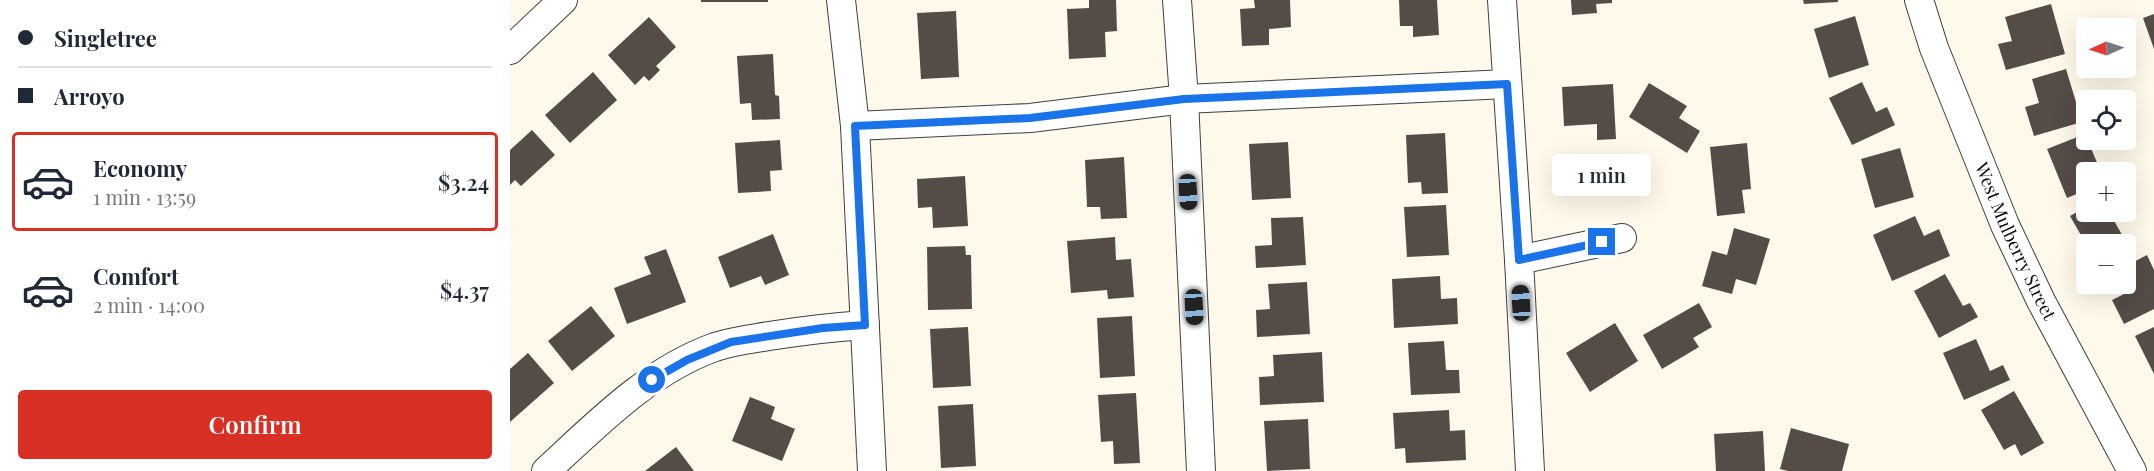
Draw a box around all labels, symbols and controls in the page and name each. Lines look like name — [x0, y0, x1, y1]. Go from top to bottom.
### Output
north arrow — [2076, 18, 2136, 78]
map controls — [2076, 18, 2136, 294]
text: Singletree — [54, 23, 157, 53]
text: Arroyo — [54, 81, 125, 111]
button: locate — [2076, 90, 2136, 150]
text: Economy — [93, 153, 187, 183]
icon: car — [21, 155, 75, 209]
callout: 1 min — [1552, 155, 1652, 197]
street label: West Mulberry Street — [1970, 158, 2062, 325]
text: 1 min — [1577, 161, 1626, 188]
button: + — [2076, 162, 2136, 222]
text: $3.24 — [438, 167, 489, 197]
car — [1178, 174, 1198, 210]
text: 1 min · 13:59 — [93, 183, 196, 210]
route end — [1588, 228, 1615, 255]
button: − — [2076, 234, 2136, 294]
text: Comfort — [93, 261, 179, 291]
icon: car — [21, 263, 75, 317]
text: $4.37 — [440, 275, 489, 305]
car — [1511, 285, 1531, 321]
car — [1184, 289, 1204, 325]
text: 2 min · 14:00 — [93, 291, 205, 318]
route start — [638, 366, 665, 393]
button: Confirm — [18, 390, 492, 459]

